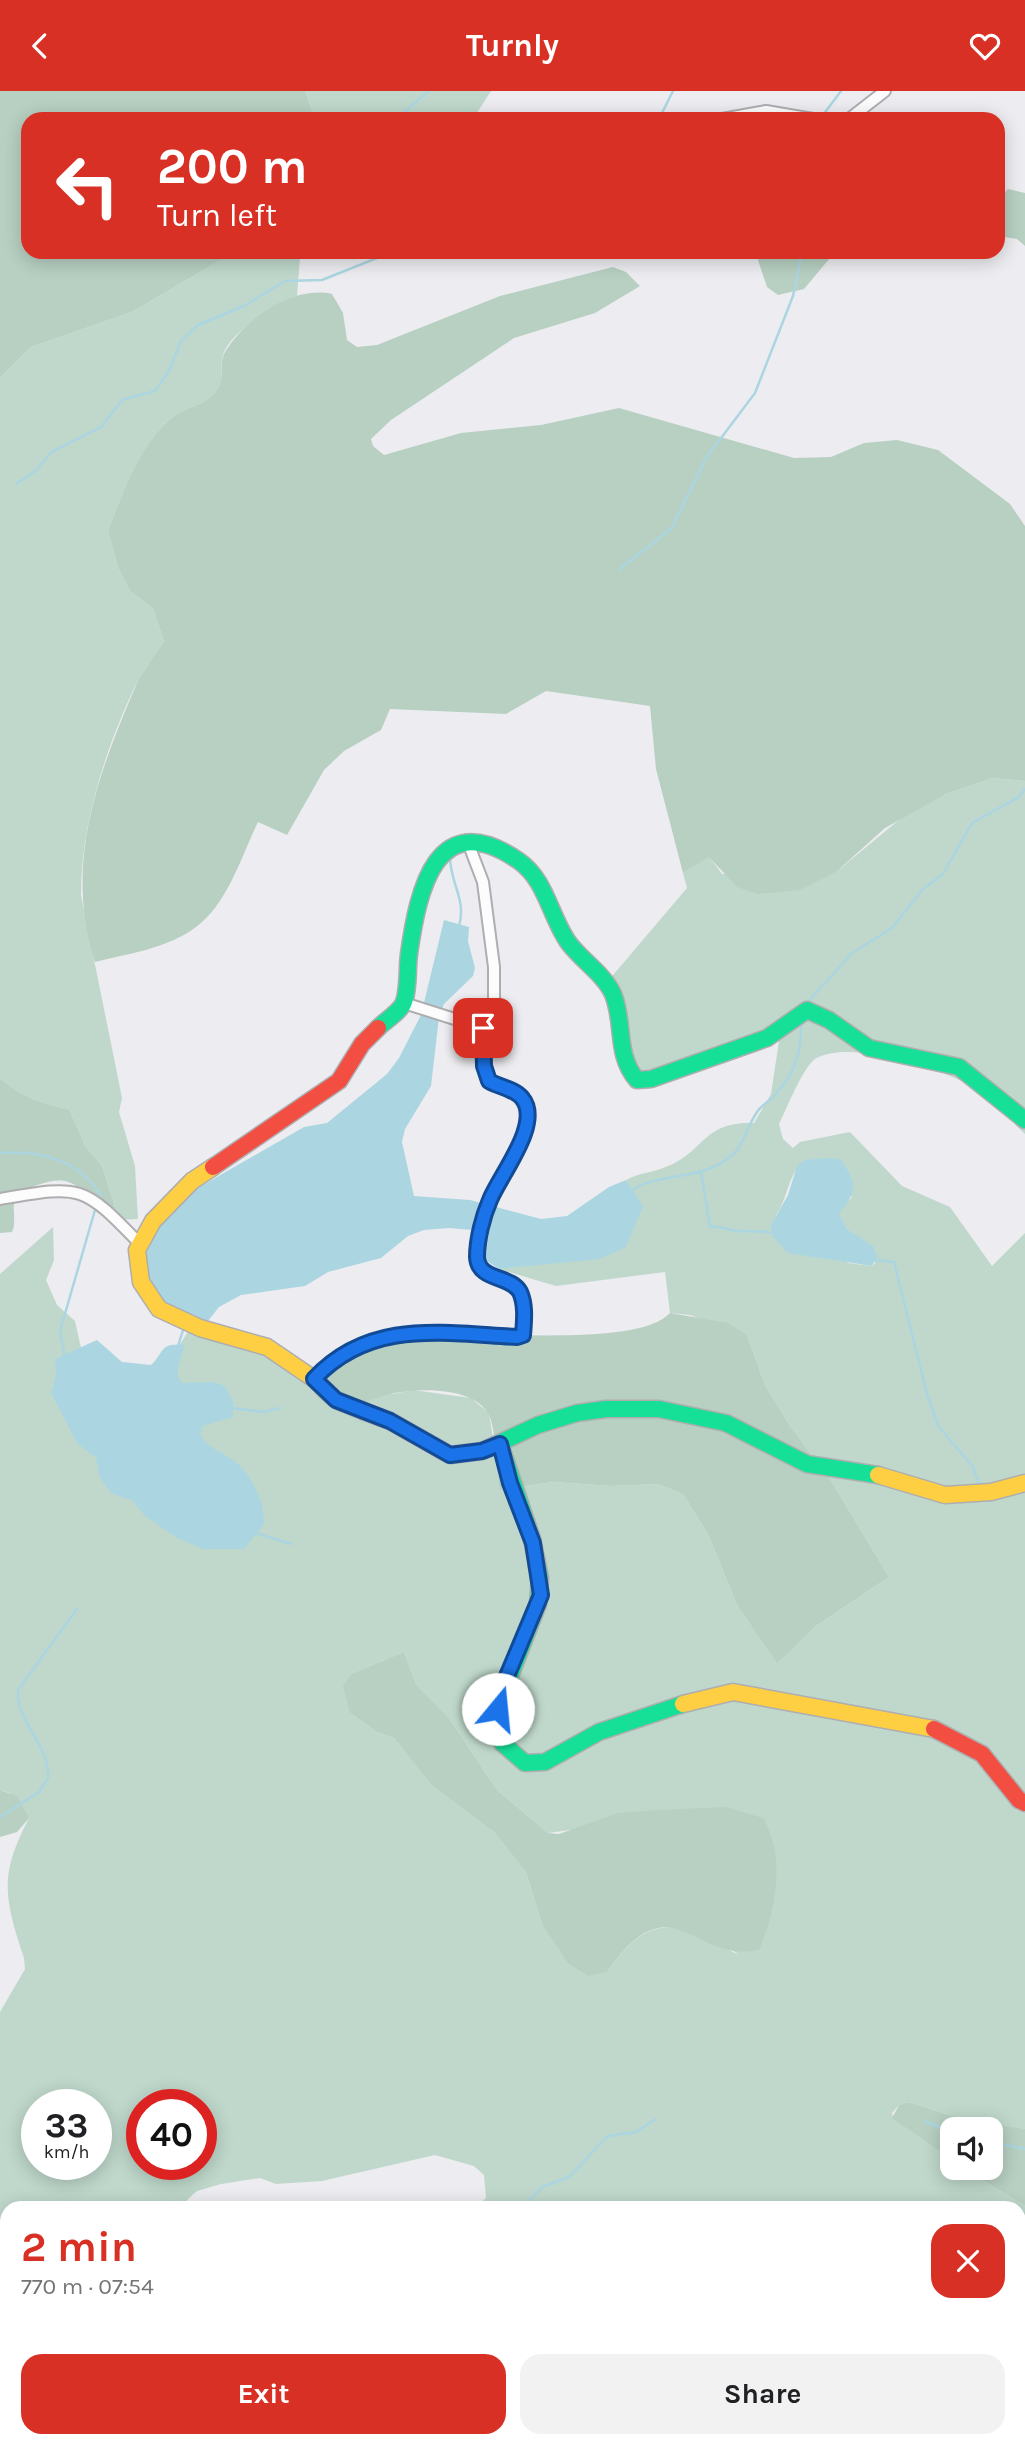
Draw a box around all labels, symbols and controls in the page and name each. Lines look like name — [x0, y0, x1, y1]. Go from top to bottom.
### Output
icon: back — [21, 27, 59, 65]
text: Turnly — [466, 27, 559, 64]
icon: heart — [966, 27, 1004, 65]
text: 200 m — [157, 138, 308, 195]
icon: left — [42, 140, 133, 231]
text: Turn left — [157, 197, 277, 234]
pin — [453, 998, 513, 1058]
icon: arrive — [464, 1009, 502, 1047]
position arrow — [461, 1672, 535, 1746]
speed limit sign: 40 — [126, 2089, 217, 2180]
text: 33 — [45, 2105, 88, 2146]
map controls — [940, 2117, 1003, 2180]
button: sound — [940, 2117, 1003, 2180]
text: km/h — [44, 2141, 89, 2163]
text: 2 min — [21, 2222, 137, 2272]
button: close — [931, 2224, 1005, 2298]
text: 770 m · 07:54 — [21, 2273, 154, 2300]
button: Exit — [21, 2354, 506, 2434]
button: Share — [520, 2354, 1005, 2434]

